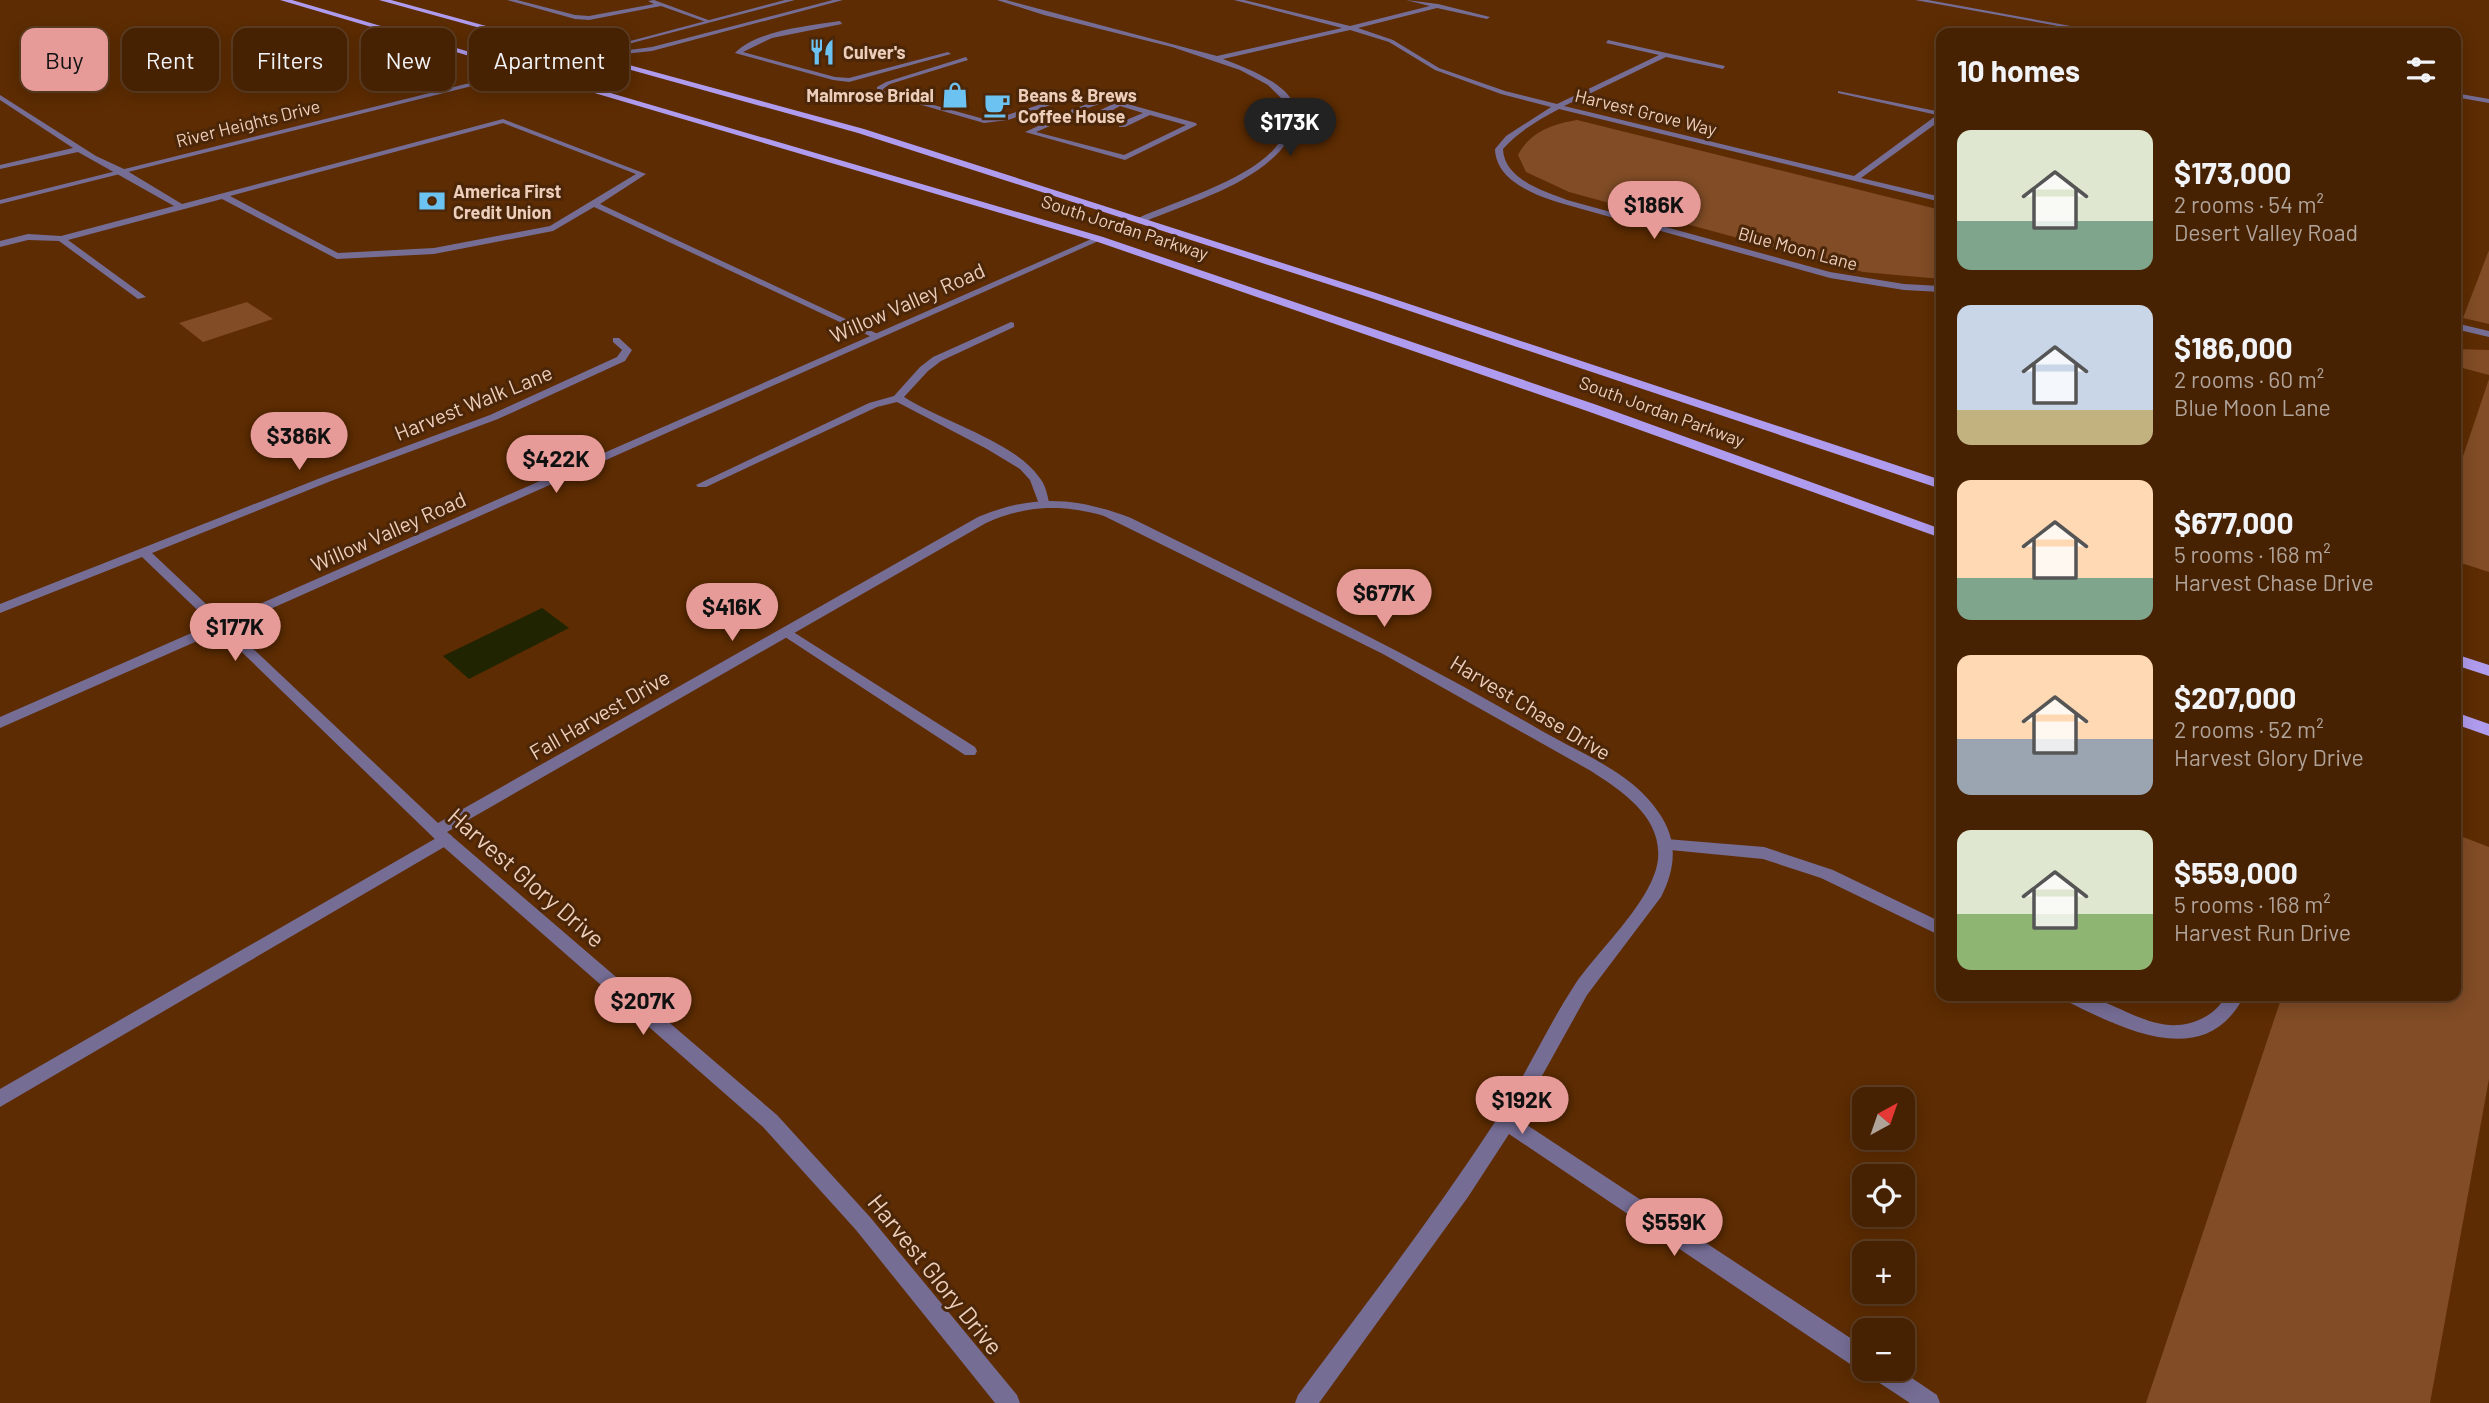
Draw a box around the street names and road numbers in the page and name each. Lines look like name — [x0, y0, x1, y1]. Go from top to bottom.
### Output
street label: Harvest Grove Way — [1573, 84, 1719, 140]
street label: River Heights Drive — [174, 94, 322, 152]
street label: South Jordan Parkway — [1039, 190, 1211, 264]
street label: Blue Moon Lane — [1736, 222, 1860, 274]
street label: Willow Valley Road — [826, 257, 988, 347]
street label: Harvest Walk Lane — [390, 359, 556, 445]
street label: South Jordan Parkway — [1576, 371, 1748, 451]
street label: Willow Valley Road — [307, 486, 469, 576]
street label: Harvest Chase Drive — [1446, 649, 1616, 765]
street label: Fall Harvest Drive — [524, 664, 674, 764]
street label: Harvest Glory Drive — [443, 801, 611, 953]
street label: Harvest Glory Drive — [862, 1188, 1010, 1360]

